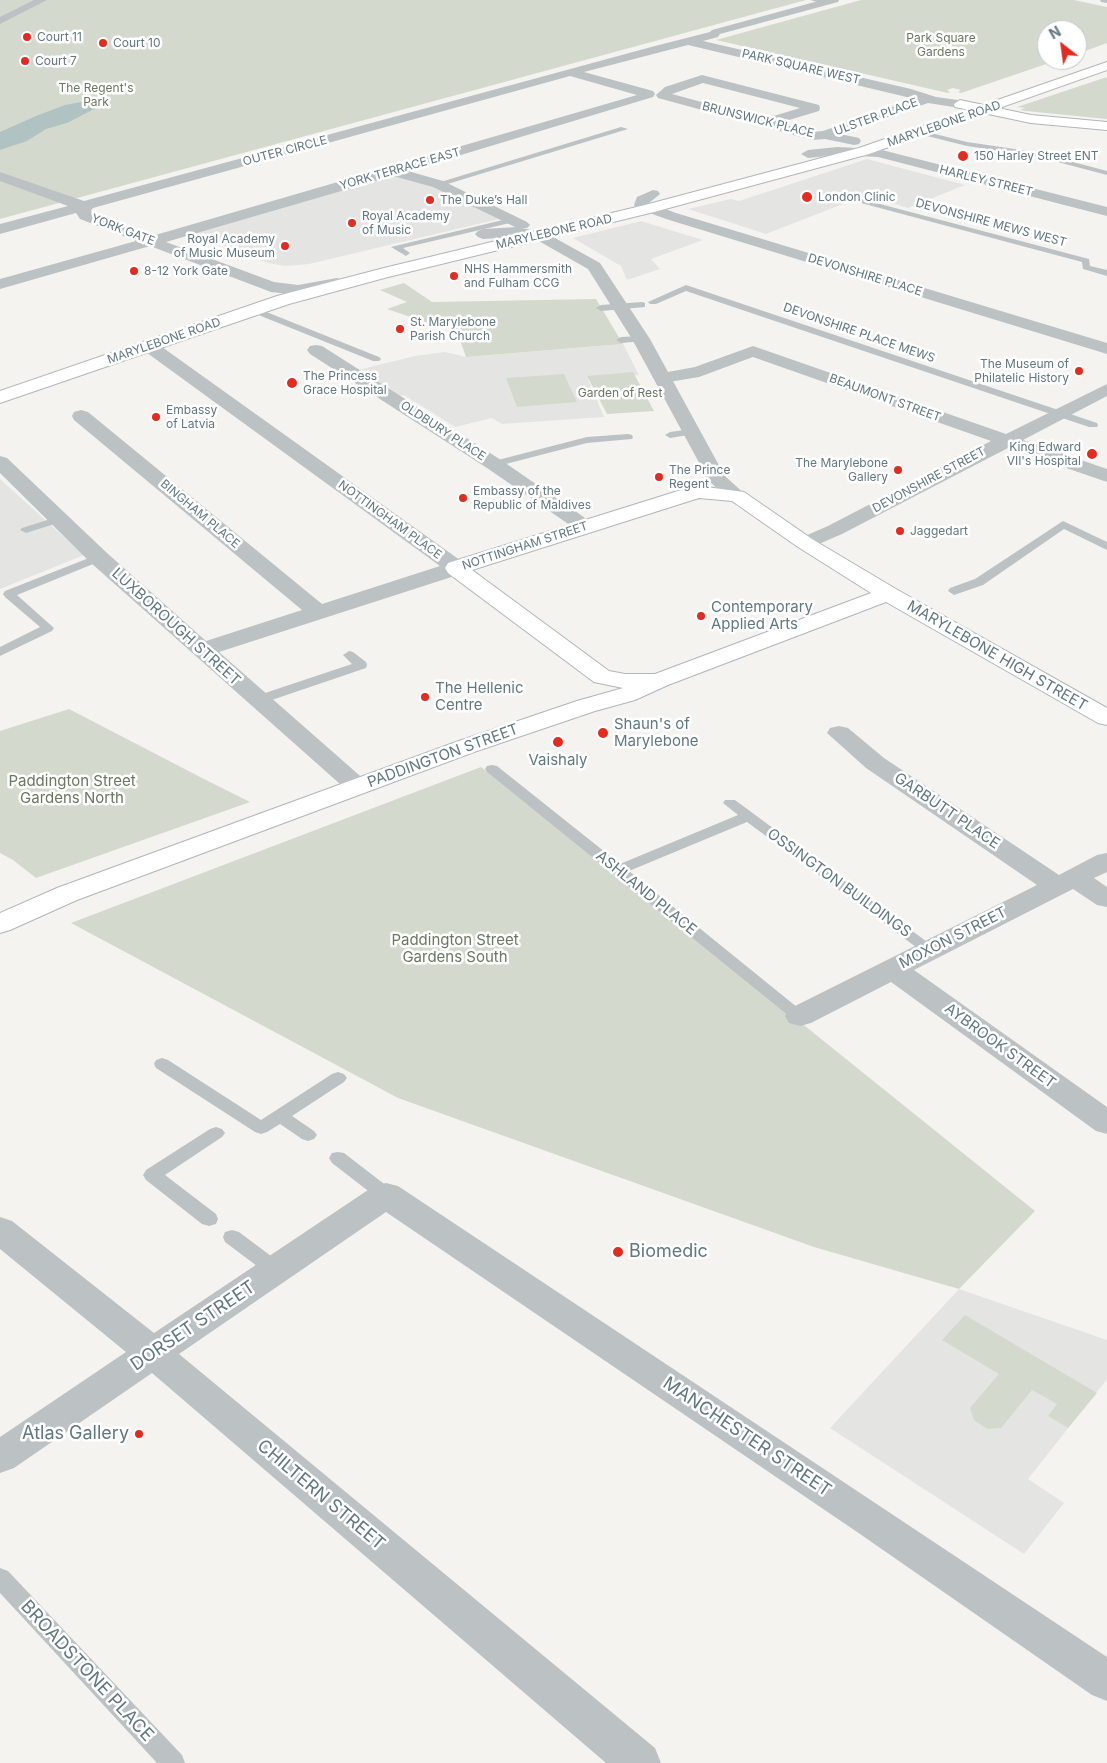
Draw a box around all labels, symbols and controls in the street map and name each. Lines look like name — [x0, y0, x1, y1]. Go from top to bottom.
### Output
north arrow — [1037, 20, 1087, 70]
text: N — [1046, 22, 1064, 42]
place label: Court 11 — [37, 30, 82, 44]
marker: Court 11 — [21, 31, 33, 43]
park label: Park Square Gardens — [906, 31, 976, 59]
place label: Court 10 — [113, 36, 161, 50]
marker: Court 10 — [97, 37, 109, 49]
street label: PARK SQUARE WEST — [740, 46, 862, 88]
place label: Court 7 — [35, 54, 77, 68]
marker: Court 7 — [19, 55, 31, 67]
park label: The Regent's Park — [58, 81, 134, 109]
street label: ULSTER PLACE — [832, 95, 920, 139]
street label: MARYLEBONE ROAD — [886, 98, 1002, 150]
street label: BRUNSWICK PLACE — [701, 99, 815, 141]
street label: OUTER CIRCLE — [241, 133, 329, 169]
street label: YORK TERRACE EAST — [338, 145, 462, 193]
marker: 150 Harley Street ENT — [956, 149, 970, 163]
place label: 150 Harley Street ENT — [974, 149, 1099, 163]
street label: HARLEY STREET — [938, 162, 1034, 200]
marker: London Clinic — [800, 190, 814, 204]
place label: London Clinic — [818, 190, 896, 204]
place label: The Duke’s Hall — [440, 193, 527, 207]
marker: The Duke’s Hall — [424, 194, 436, 206]
street label: DEVONSHIRE MEWS WEST — [914, 196, 1068, 250]
place label: Royal Academy of Music — [362, 209, 450, 237]
street label: YORK GATE — [89, 211, 157, 249]
street label: MARYLEBONE ROAD — [495, 212, 613, 252]
marker: Royal Academy of Music — [346, 217, 358, 229]
place label: Royal Academy of Music Museum — [174, 232, 275, 260]
marker: Royal Academy of Music Museum — [279, 240, 291, 252]
street label: DEVONSHIRE PLACE — [806, 251, 924, 299]
place label: NHS Hammersmith and Fulham CCG — [464, 262, 572, 290]
place label: 8-12 York Gate — [144, 264, 228, 278]
marker: 8-12 York Gate — [128, 265, 140, 277]
marker: NHS Hammersmith and Fulham CCG — [448, 270, 460, 282]
street label: DEVONSHIRE PLACE MEWS — [781, 300, 937, 366]
street label: MARYLEBONE ROAD — [106, 315, 222, 367]
place label: St. Marylebone Parish Church — [410, 315, 496, 343]
marker: St. Marylebone Parish Church — [394, 323, 406, 335]
place label: The Museum of Philatelic History — [974, 357, 1069, 385]
marker: The Museum of Philatelic History — [1073, 365, 1085, 377]
place label: The Princess Grace Hospital — [303, 369, 387, 397]
street label: BEAUMONT STREET — [827, 371, 943, 425]
marker: The Princess Grace Hospital — [285, 376, 299, 390]
park label: Garden of Rest — [578, 386, 662, 400]
street label: OLDBURY PLACE — [398, 398, 488, 464]
place label: Embassy of Latvia — [166, 403, 217, 431]
marker: Embassy of Latvia — [150, 411, 162, 423]
place label: King Edward VII's Hospital — [1007, 440, 1081, 468]
street label: DEVONSHIRE STREET — [870, 444, 988, 516]
marker: King Edward VII's Hospital — [1085, 447, 1099, 461]
place label: The Marylebone Gallery — [795, 456, 888, 484]
place label: The Prince Regent — [669, 463, 730, 491]
marker: The Marylebone Gallery — [892, 464, 904, 476]
marker: The Prince Regent — [653, 471, 665, 483]
street label: BINGHAM PLACE — [158, 477, 242, 551]
street label: NOTTINGHAM PLACE — [335, 478, 445, 562]
place label: Embassy of the Republic of Maldives — [473, 484, 591, 512]
marker: Embassy of the Republic of Maldives — [457, 492, 469, 504]
street label: NOTTINGHAM STREET — [460, 519, 590, 573]
place label: Jaggedart — [910, 524, 968, 538]
marker: Jaggedart — [894, 525, 906, 537]
street label: LUXBOROUGH STREET — [108, 565, 244, 689]
street label: MARYLEBONE HIGH STREET — [904, 597, 1090, 715]
place label: Contemporary Applied Arts — [711, 598, 813, 633]
marker: Contemporary Applied Arts — [695, 610, 707, 622]
place label: The Hellenic Centre — [435, 679, 523, 714]
marker: The Hellenic Centre — [419, 691, 431, 703]
place label: Shaun's of Marylebone — [614, 715, 699, 750]
street label: PADDINGTON STREET — [365, 720, 521, 792]
marker: Shaun's of Marylebone — [596, 726, 610, 740]
marker: Vaishaly — [551, 735, 565, 749]
place label: Vaishaly — [529, 751, 587, 769]
street label: GARBUTT PLACE — [891, 769, 1003, 853]
park label: Paddington Street Gardens North — [8, 772, 136, 807]
street label: OSSINGTON BUILDINGS — [764, 825, 914, 941]
street label: ASHLAND PLACE — [592, 847, 700, 939]
street label: MOXON STREET — [896, 903, 1010, 973]
park label: Paddington Street Gardens South — [391, 931, 519, 966]
street label: AYBROOK STREET — [941, 1000, 1059, 1092]
place label: Biomedic — [629, 1241, 708, 1263]
marker: Biomedic — [611, 1245, 625, 1259]
street label: DORSET STREET — [127, 1276, 259, 1376]
street label: MANCHESTER STREET — [659, 1373, 835, 1501]
place label: Atlas Gallery — [22, 1423, 129, 1445]
marker: Atlas Gallery — [133, 1428, 145, 1440]
street label: CHILTERN STREET — [253, 1435, 389, 1555]
street label: BROADSTONE PLACE — [16, 1596, 158, 1746]

